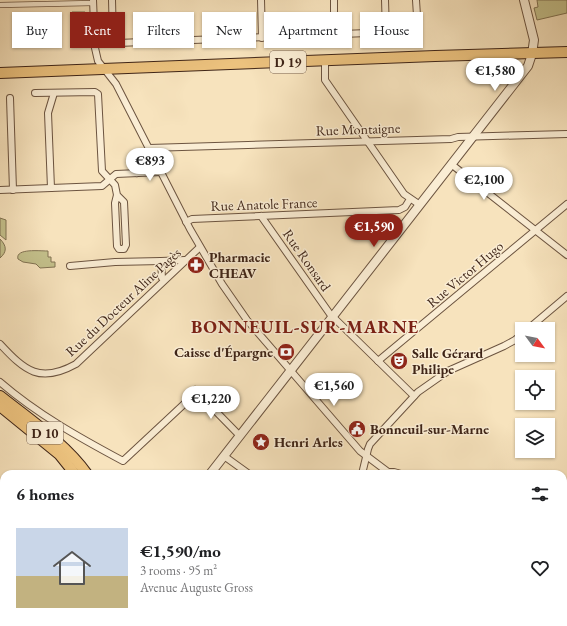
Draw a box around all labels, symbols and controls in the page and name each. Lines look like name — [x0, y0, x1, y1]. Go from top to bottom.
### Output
chip: Buy — [12, 12, 62, 48]
chip: Rent — [70, 12, 125, 48]
chip: Filters — [133, 12, 194, 48]
chip: New — [202, 12, 256, 48]
chip: Apartment — [264, 12, 352, 48]
chip: House — [360, 12, 423, 48]
road number: D 19 — [270, 51, 306, 73]
pin: €1,580 — [462, 58, 528, 92]
text: €1,580 — [475, 62, 515, 79]
street label: Rue Montaigne — [315, 119, 401, 139]
pin: €893 — [126, 148, 174, 182]
text: €893 — [135, 152, 165, 169]
pin: €2,100 — [451, 167, 517, 201]
text: €2,100 — [464, 171, 504, 188]
street label: Rue Anatole France — [210, 193, 318, 215]
pin: €1,590 — [341, 214, 407, 248]
text: €1,590 — [354, 218, 394, 235]
street label: Rue Ronsard — [279, 225, 335, 295]
street label: Rue Victor Hugo — [423, 237, 507, 311]
street label: Rue du Docteur Aline Pagès — [61, 243, 185, 360]
place label: Pharmacie CHEAV — [209, 248, 271, 282]
pharmacy icon: Pharmacie CHEAV — [186, 255, 206, 275]
district label: BONNEUIL-SUR-MARNE — [191, 315, 419, 338]
north arrow — [515, 322, 555, 362]
map controls — [515, 322, 555, 458]
bank icon: Caisse d'Épargne — [276, 342, 296, 362]
place label: Caisse d'Épargne — [174, 343, 273, 361]
place label: Salle Gérard Philipe — [412, 344, 483, 378]
theatre icon: Salle Gérard Philipe — [389, 351, 409, 371]
button: locate — [515, 370, 555, 410]
pin: €1,560 — [301, 373, 367, 407]
text: €1,560 — [314, 377, 354, 394]
pin: €1,220 — [178, 386, 244, 420]
text: €1,220 — [191, 390, 231, 407]
button: layers — [515, 418, 555, 458]
public building icon: Bonneuil-sur-Marne — [347, 419, 367, 439]
place label: Bonneuil-sur-Marne — [370, 420, 489, 438]
road number: D 10 — [27, 422, 63, 444]
place icon: Henri Arles — [251, 432, 271, 452]
place label: Henri Arles — [274, 433, 343, 451]
text: 6 homes — [16, 483, 74, 505]
icon: filters — [529, 483, 551, 505]
text: €1,590/mo — [140, 540, 221, 562]
icon: home — [48, 544, 96, 592]
icon: heart — [529, 557, 551, 579]
text: 3 rooms · 95 m² — [140, 562, 217, 579]
text: Avenue Auguste Gross — [140, 579, 253, 596]

